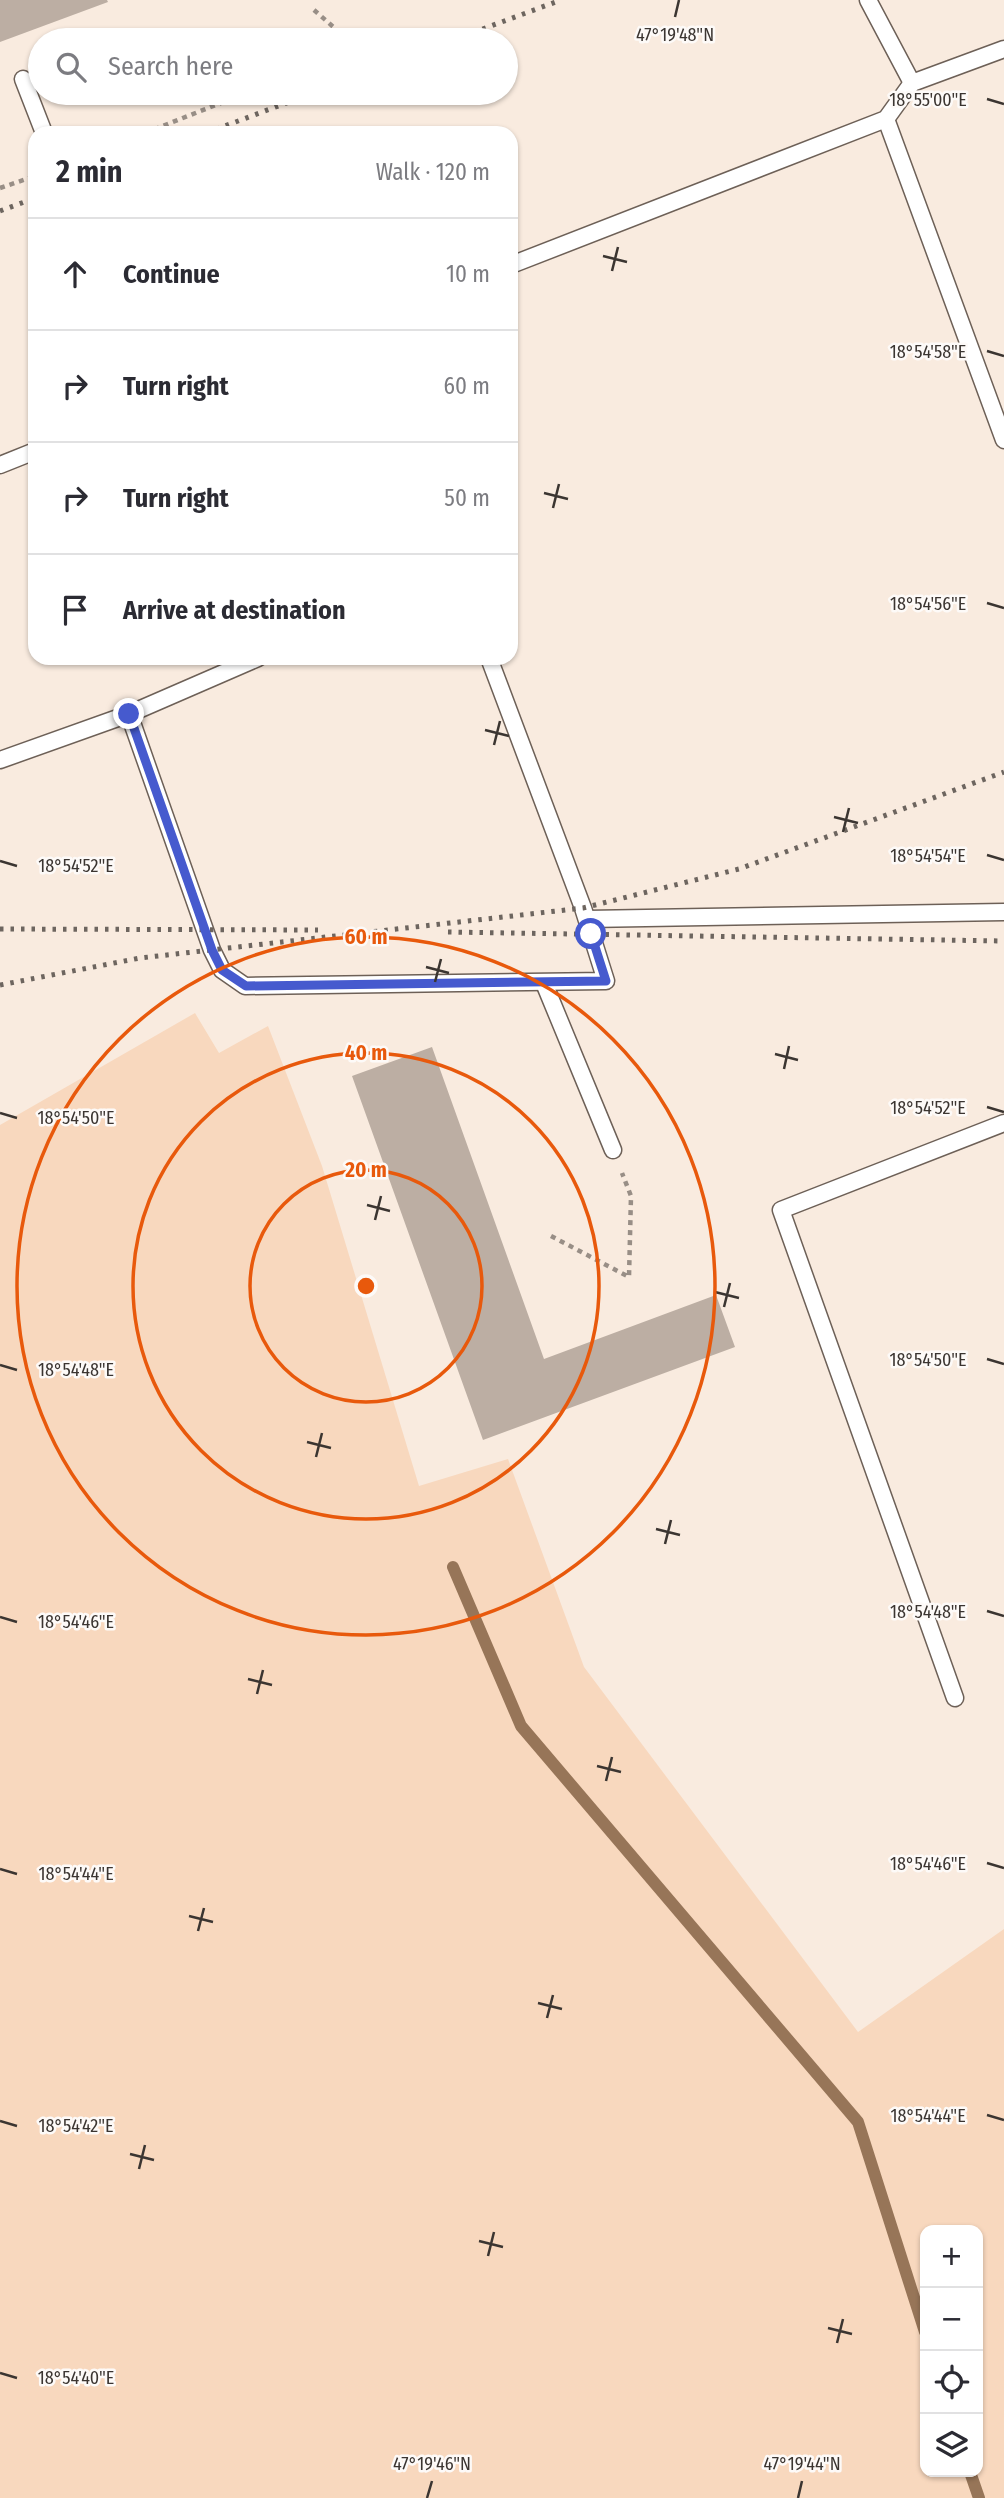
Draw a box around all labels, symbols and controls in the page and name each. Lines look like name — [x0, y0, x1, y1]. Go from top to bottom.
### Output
text: 47°19'48"N — [636, 24, 714, 46]
search box — [28, 28, 518, 105]
icon: search — [52, 48, 90, 86]
text: Search here — [108, 51, 233, 82]
text: 18°55'00"E — [889, 89, 967, 111]
text: 2 min — [56, 154, 123, 190]
text: Walk · 120 m — [376, 158, 490, 186]
icon: ahead — [56, 255, 94, 293]
text: Continue — [123, 259, 220, 290]
text: 10 m — [446, 260, 490, 288]
text: 18°54'58"E — [890, 341, 966, 363]
icon: right — [56, 367, 94, 405]
text: Turn right — [123, 371, 229, 402]
text: 60 m — [444, 372, 490, 400]
icon: right — [56, 479, 94, 517]
text: Turn right — [123, 483, 229, 514]
text: 50 m — [444, 484, 490, 512]
icon: arrive — [56, 591, 94, 629]
text: 18°54'56"E — [890, 593, 966, 615]
text: Arrive at destination — [123, 595, 346, 626]
route end — [113, 698, 144, 729]
text: 18°54'54"E — [890, 845, 966, 867]
text: 18°54'52"E — [38, 855, 114, 877]
route start — [575, 918, 606, 949]
text: 60 m — [345, 924, 387, 950]
text: 40 m — [345, 1040, 387, 1066]
text: 18°54'52"E — [890, 1097, 966, 1119]
text: 18°54'50"E — [38, 1107, 114, 1129]
text: 20 m — [344, 1157, 387, 1183]
centre of rings — [354, 1274, 378, 1298]
text: 18°54'50"E — [890, 1349, 966, 1371]
text: 18°54'48"E — [38, 1359, 114, 1381]
text: 18°54'48"E — [890, 1601, 966, 1623]
text: 18°54'46"E — [38, 1611, 114, 1633]
text: 18°54'46"E — [890, 1853, 966, 1875]
text: 18°54'44"E — [38, 1863, 114, 1885]
text: 18°54'44"E — [890, 2105, 966, 2127]
text: 18°54'42"E — [38, 2115, 114, 2137]
map controls — [920, 2225, 983, 2477]
button: + — [920, 2225, 983, 2288]
button: − — [920, 2288, 983, 2351]
button: locate — [920, 2351, 983, 2414]
text: 18°54'40"E — [38, 2367, 114, 2389]
button: layers — [920, 2414, 983, 2477]
text: 47°19'46"N — [393, 2453, 471, 2475]
text: 47°19'44"N — [763, 2453, 841, 2475]

